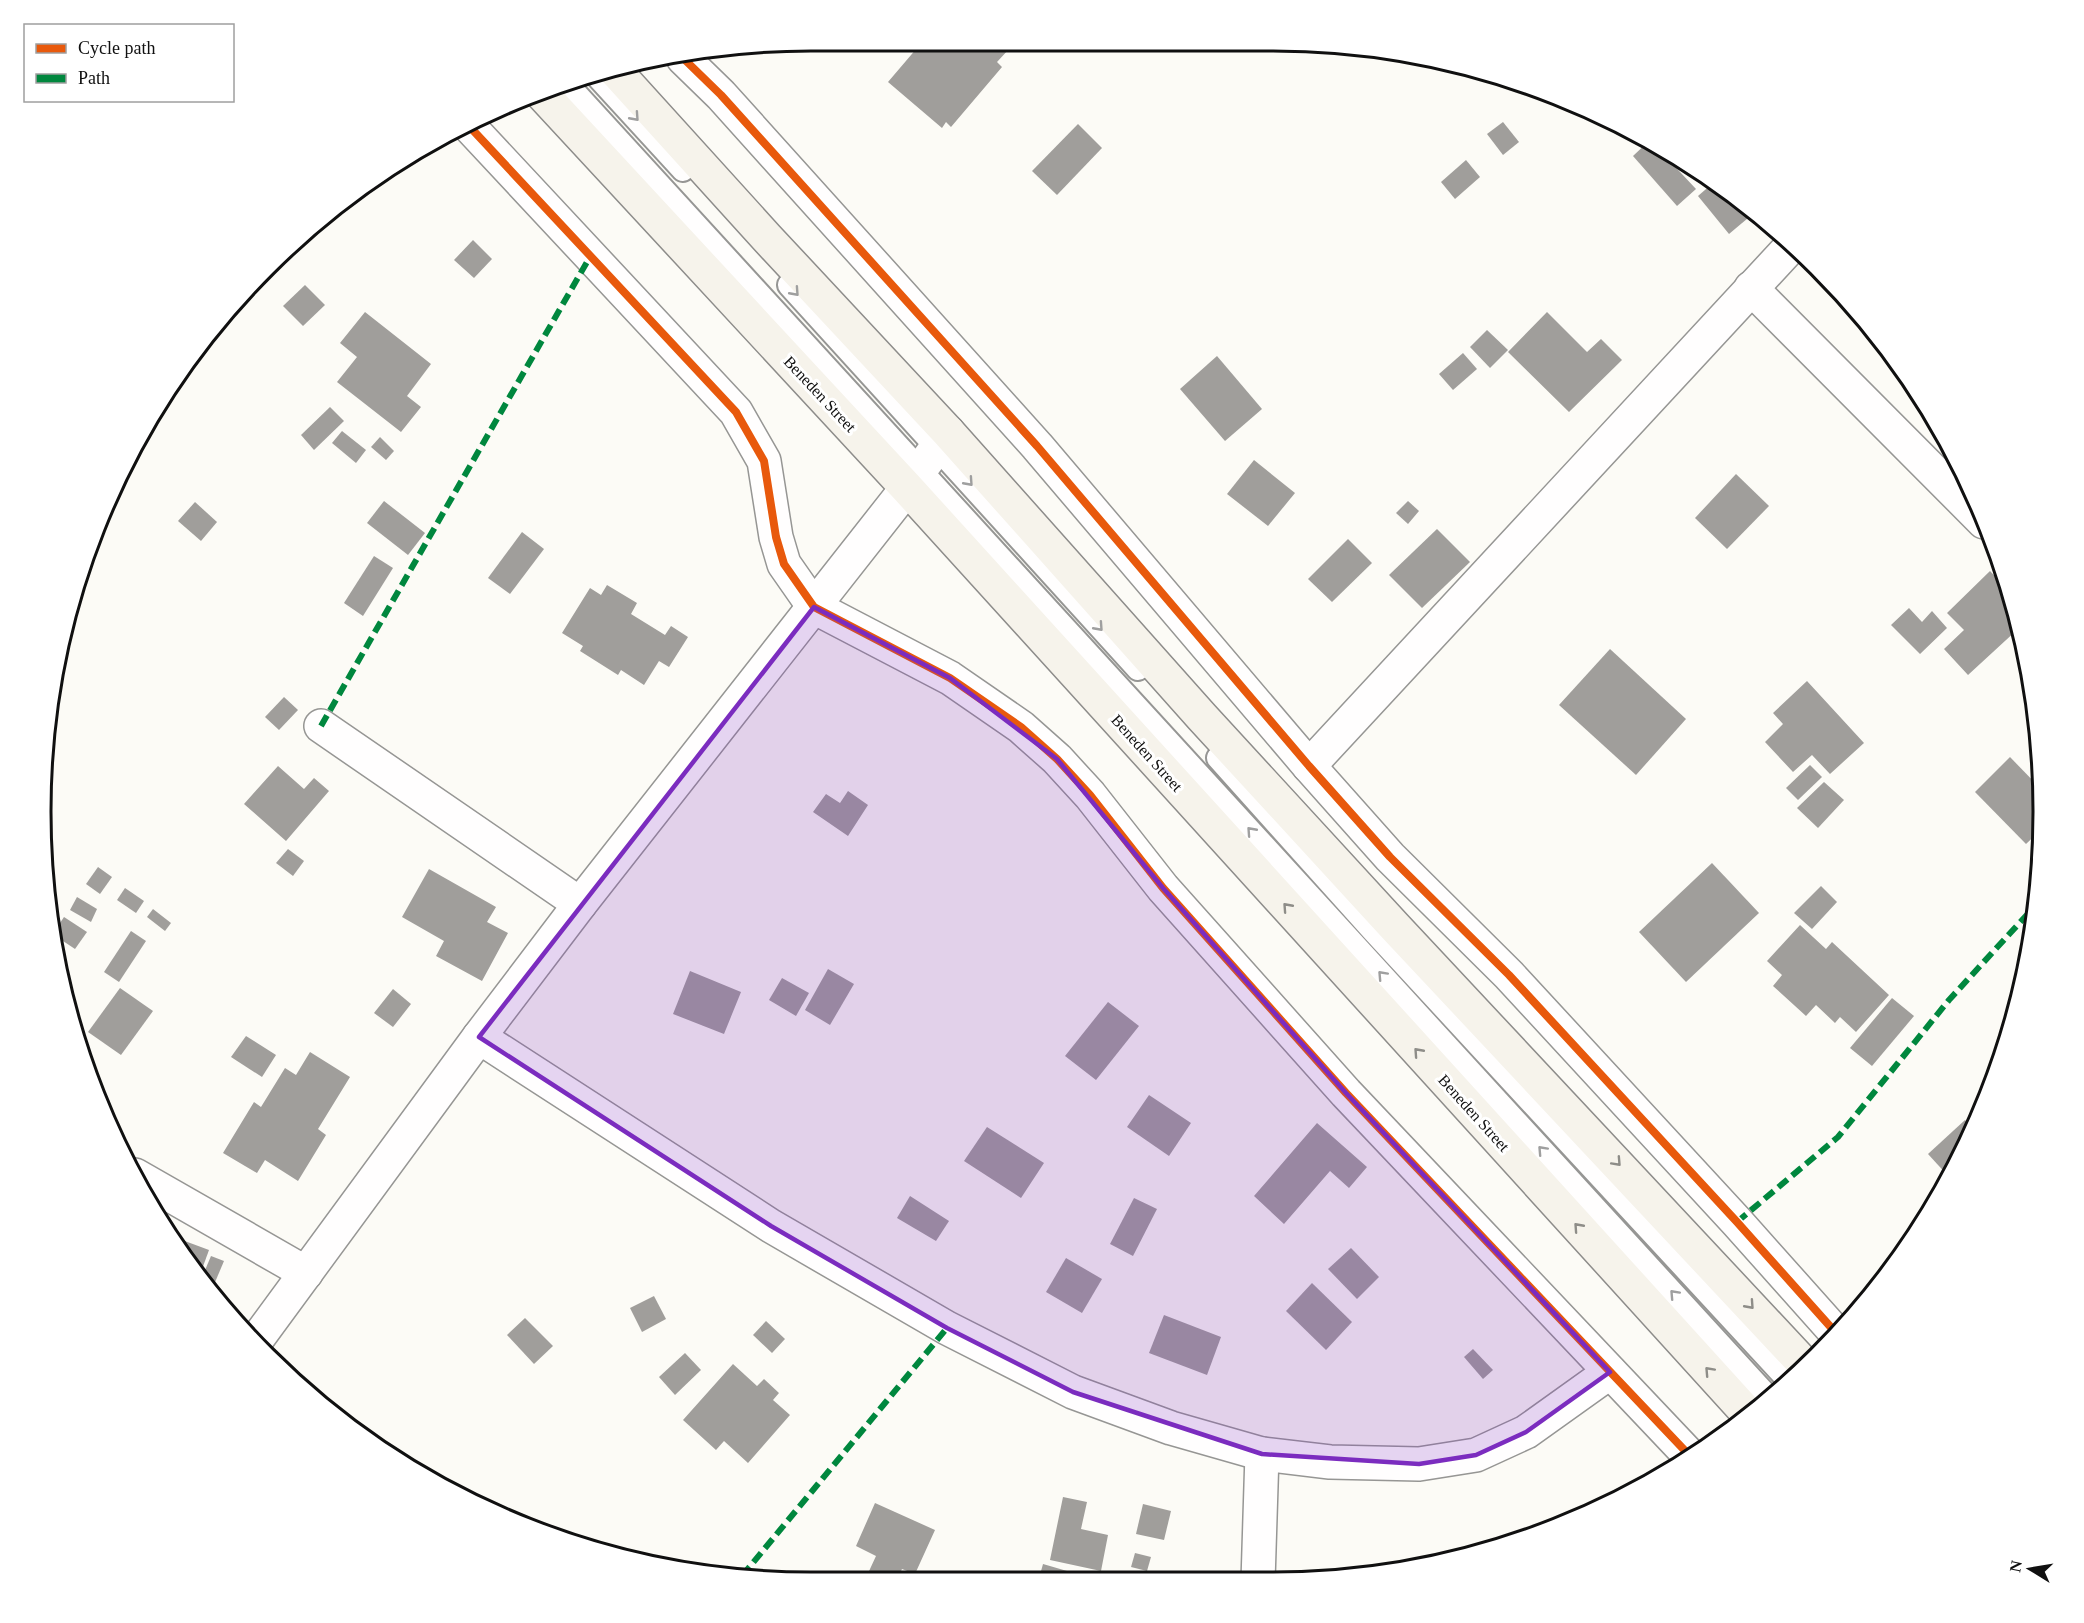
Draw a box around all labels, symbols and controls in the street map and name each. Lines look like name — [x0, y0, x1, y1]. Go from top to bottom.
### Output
legend — [24, 24, 234, 102]
text: Cycle path — [78, 38, 155, 58]
text: Path — [78, 68, 110, 88]
one-way arrow — [628, 110, 639, 121]
one-way arrow — [788, 285, 799, 295]
street label: Beneden Street — [781, 353, 860, 436]
one-way arrow — [962, 475, 973, 486]
one-way arrow — [1092, 620, 1103, 631]
street label: Beneden Street — [1108, 711, 1186, 795]
one-way arrow — [1247, 827, 1258, 838]
one-way arrow — [1283, 903, 1294, 914]
one-way arrow — [1378, 971, 1389, 982]
one-way arrow — [1414, 1048, 1425, 1058]
street label: Beneden Street — [1435, 1071, 1513, 1155]
one-way arrow — [1538, 1146, 1549, 1157]
one-way arrow — [1610, 1155, 1621, 1166]
one-way arrow — [1574, 1223, 1585, 1234]
one-way arrow — [1670, 1290, 1681, 1300]
one-way arrow — [1743, 1298, 1754, 1308]
one-way arrow — [1705, 1368, 1716, 1378]
north arrow — [2000, 1539, 2060, 1599]
text: N — [2006, 1559, 2025, 1574]

